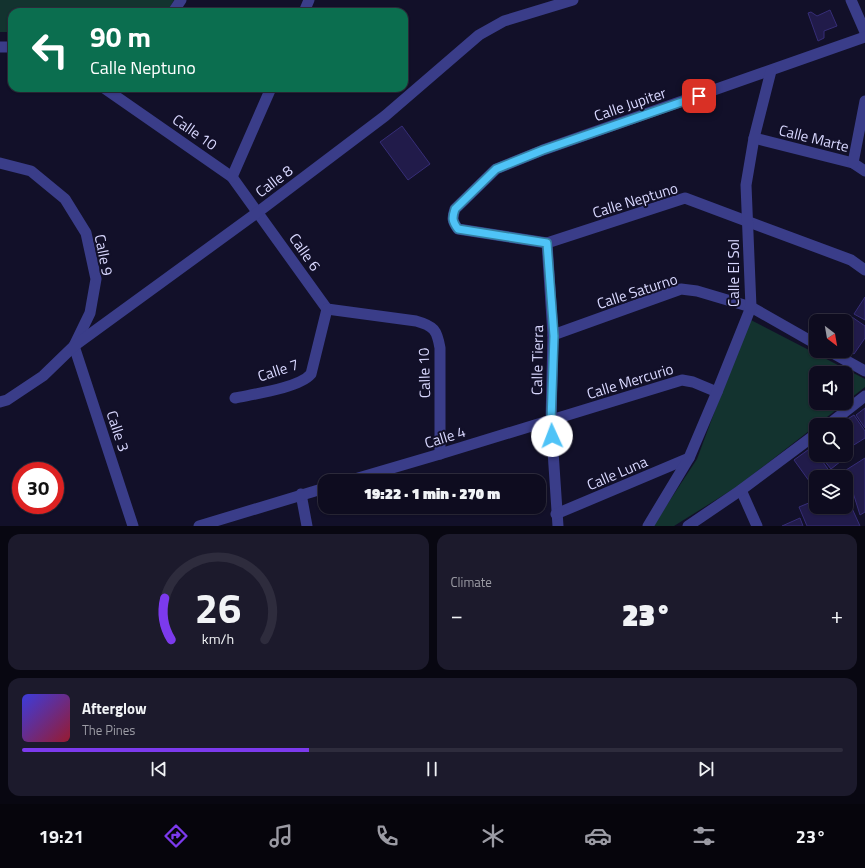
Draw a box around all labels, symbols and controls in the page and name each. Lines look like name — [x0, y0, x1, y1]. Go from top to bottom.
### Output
text: 90 m — [90, 15, 151, 58]
icon: left — [24, 24, 76, 76]
text: Calle Neptuno — [90, 54, 196, 81]
pin — [682, 79, 716, 113]
street label: Calle Jupiter — [591, 81, 669, 127]
icon: arrive — [688, 85, 710, 107]
street label: Calle 10 — [168, 108, 222, 156]
street label: Calle Marte — [776, 118, 852, 158]
street label: Calle 8 — [250, 159, 298, 203]
street label: Calle Neptuno — [589, 176, 681, 224]
street label: Calle 6 — [284, 228, 326, 276]
street label: Calle 9 — [89, 232, 119, 278]
street label: Calle El Sol — [722, 239, 745, 307]
street label: Calle Saturno — [594, 267, 680, 315]
north arrow — [809, 314, 853, 358]
map controls — [809, 314, 853, 514]
street label: Calle Tierra — [525, 324, 549, 395]
street label: Calle 10 — [412, 347, 436, 399]
street label: Calle 7 — [255, 353, 301, 387]
street label: Calle Mercurio — [584, 357, 676, 405]
button: sound — [809, 366, 853, 410]
street label: Calle 3 — [101, 408, 135, 454]
position arrow — [531, 415, 573, 457]
button: search — [809, 418, 853, 462]
street label: Calle 4 — [422, 420, 468, 454]
street label: Calle Luna — [583, 450, 651, 496]
speed limit sign: 30 — [12, 462, 64, 514]
button: layers — [809, 470, 853, 514]
text: 19:22 · 1 min · 270 m — [364, 482, 500, 505]
text: Climate — [451, 572, 492, 592]
text: 26 — [195, 576, 242, 639]
text: 23° — [622, 592, 672, 638]
text: − — [451, 598, 463, 632]
text: + — [831, 598, 843, 632]
text: km/h — [202, 628, 234, 650]
text: Afterglow — [82, 697, 147, 720]
text: The Pines — [82, 720, 135, 740]
icon: previous — [148, 758, 170, 780]
icon: pause — [421, 758, 443, 780]
icon: next — [695, 758, 717, 780]
icon: directions — [162, 822, 190, 850]
icon: music — [267, 822, 295, 850]
icon: phone — [373, 822, 401, 850]
icon: climate — [479, 822, 507, 850]
icon: car — [584, 822, 612, 850]
icon: filters — [690, 822, 718, 850]
text: 19:21 — [39, 823, 84, 850]
text: 23° — [796, 823, 826, 850]

